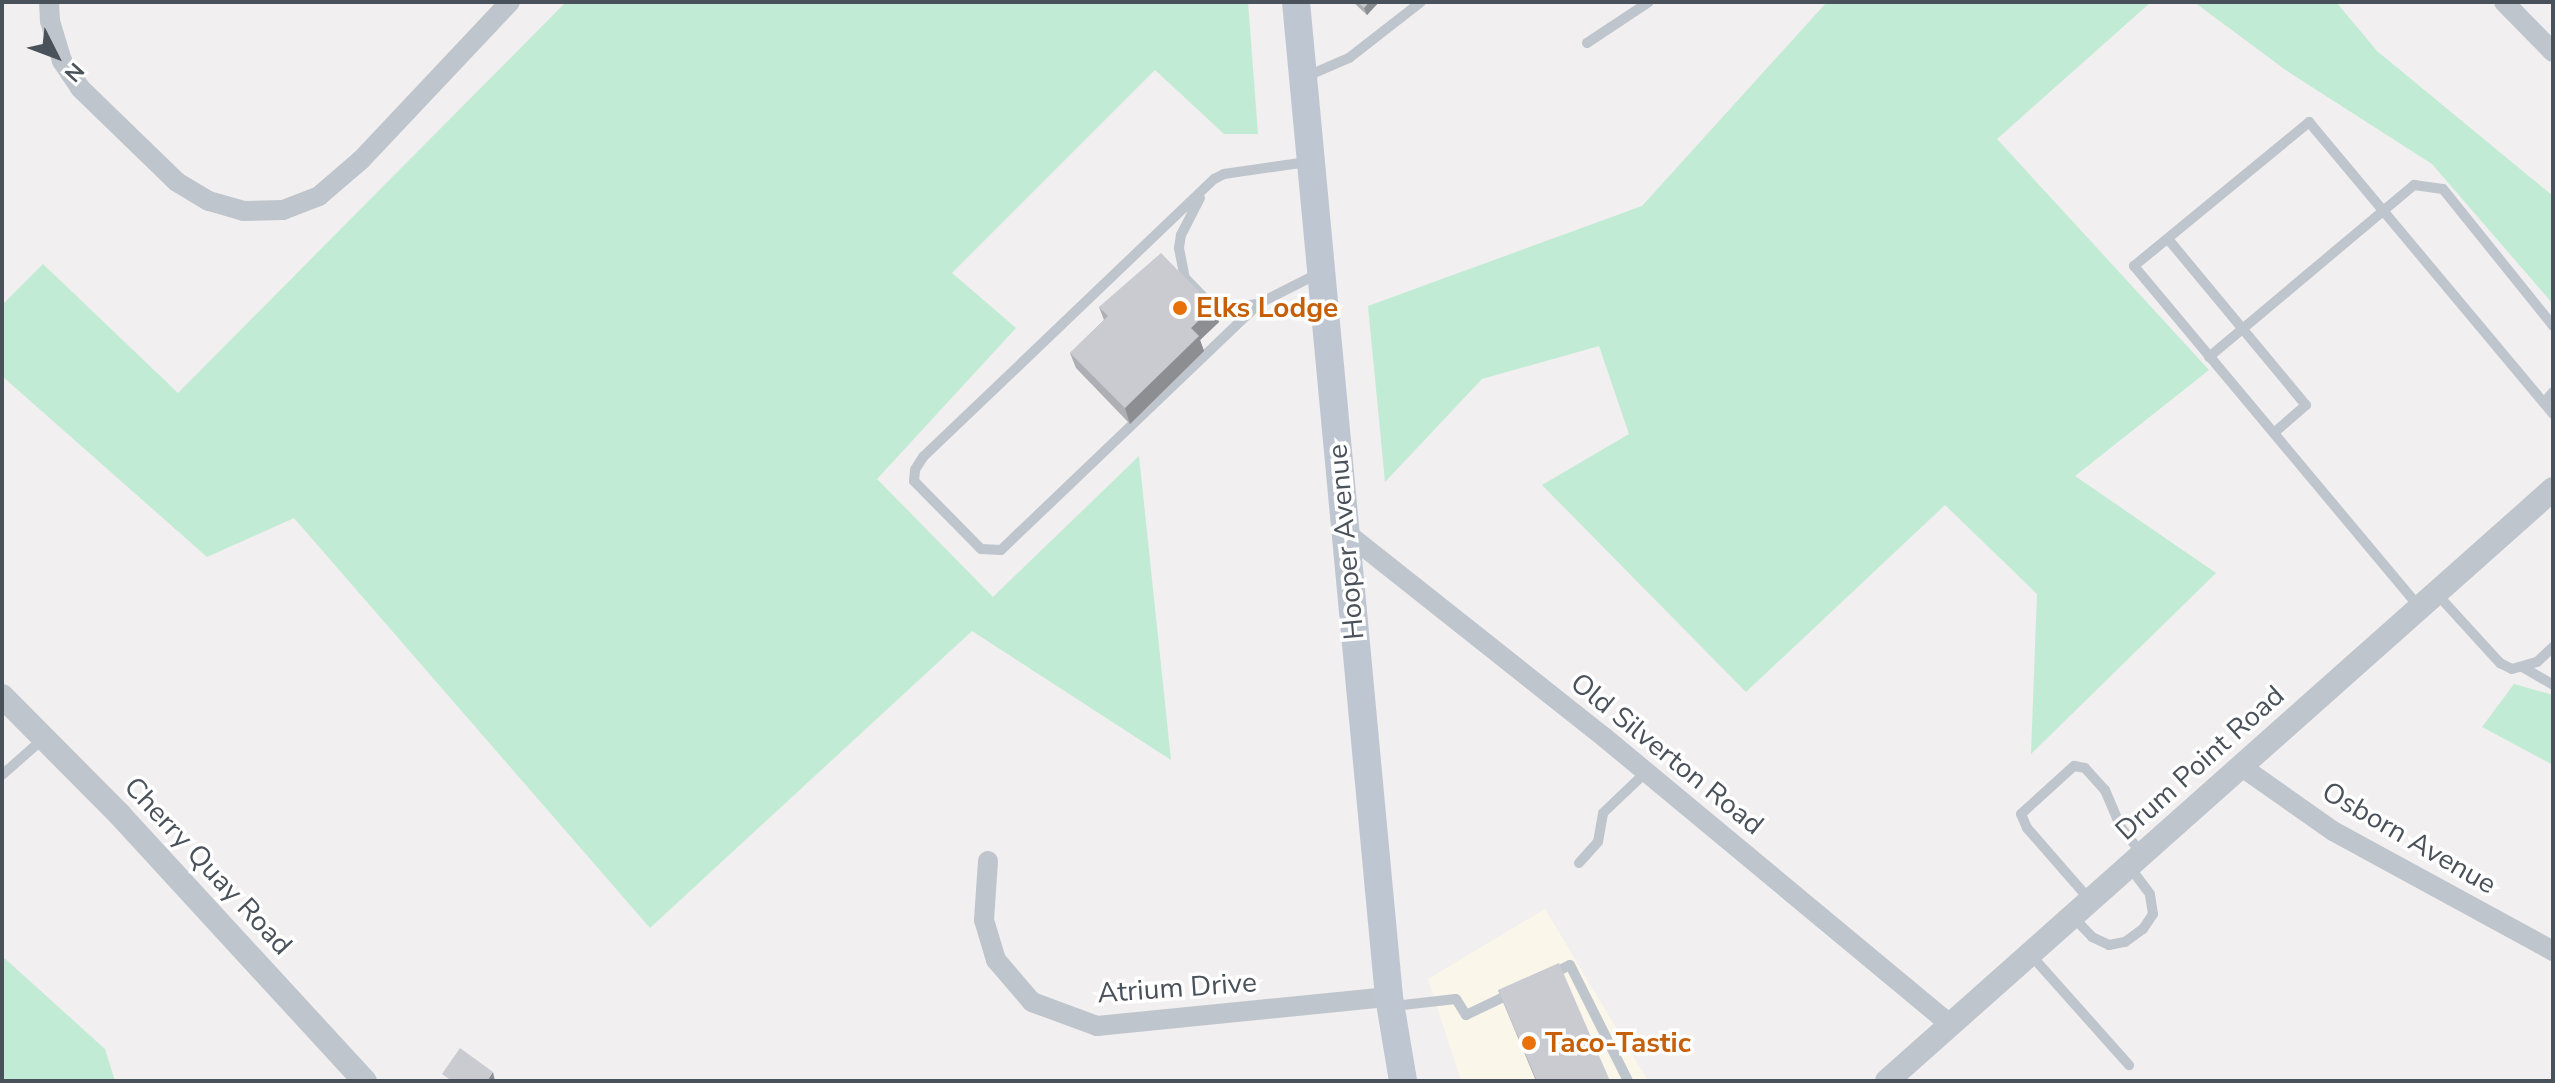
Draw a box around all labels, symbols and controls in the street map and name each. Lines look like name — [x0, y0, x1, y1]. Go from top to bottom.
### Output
north arrow — [16, 16, 96, 96]
text: N — [57, 56, 90, 88]
place label: Elks Lodge — [1196, 291, 1338, 325]
marker: Elks Lodge — [1171, 299, 1189, 317]
street label: Hooper Avenue — [1321, 443, 1371, 641]
street label: Old Silverton Road — [1564, 666, 1770, 842]
street label: Drum Point Road — [2109, 679, 2291, 847]
street label: Cherry Quay Road — [117, 770, 299, 962]
street label: Osborn Avenue — [2316, 775, 2502, 901]
street label: Atrium Drive — [1096, 966, 1258, 1010]
place label: Taco-Tastic — [1545, 1026, 1691, 1060]
marker: Taco-Tastic — [1520, 1034, 1538, 1052]

